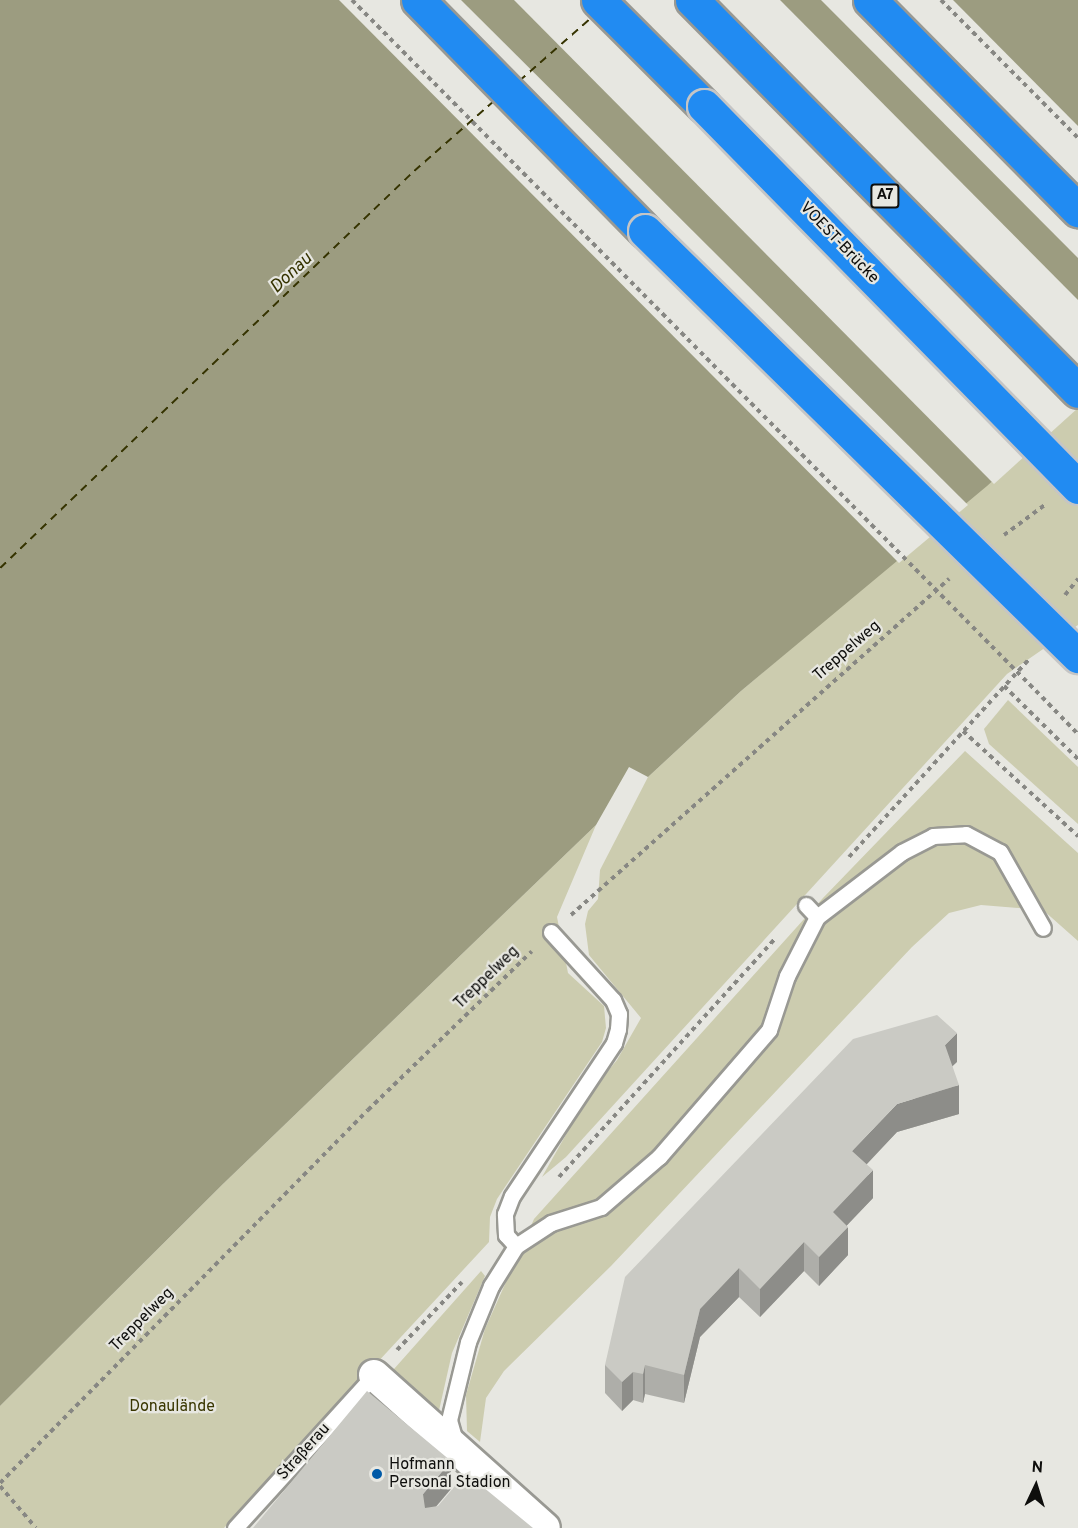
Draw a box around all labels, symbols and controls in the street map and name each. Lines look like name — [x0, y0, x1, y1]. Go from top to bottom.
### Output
road number: A7 — [870, 184, 900, 208]
street label: VOEST-Brücke — [795, 198, 883, 288]
water label: Donau — [266, 249, 318, 299]
street label: Treppelweg — [809, 617, 885, 685]
street label: Treppelweg — [451, 942, 523, 1014]
street label: Treppelweg — [106, 1284, 178, 1356]
park label: Donaulände — [129, 1397, 215, 1417]
street label: Straßerau — [273, 1420, 335, 1484]
place label: Hofmann Personal Stadion — [389, 1455, 510, 1493]
north arrow — [1006, 1456, 1066, 1516]
text: N — [1031, 1458, 1044, 1478]
marker: Hofmann Personal Stadion — [370, 1467, 384, 1481]

